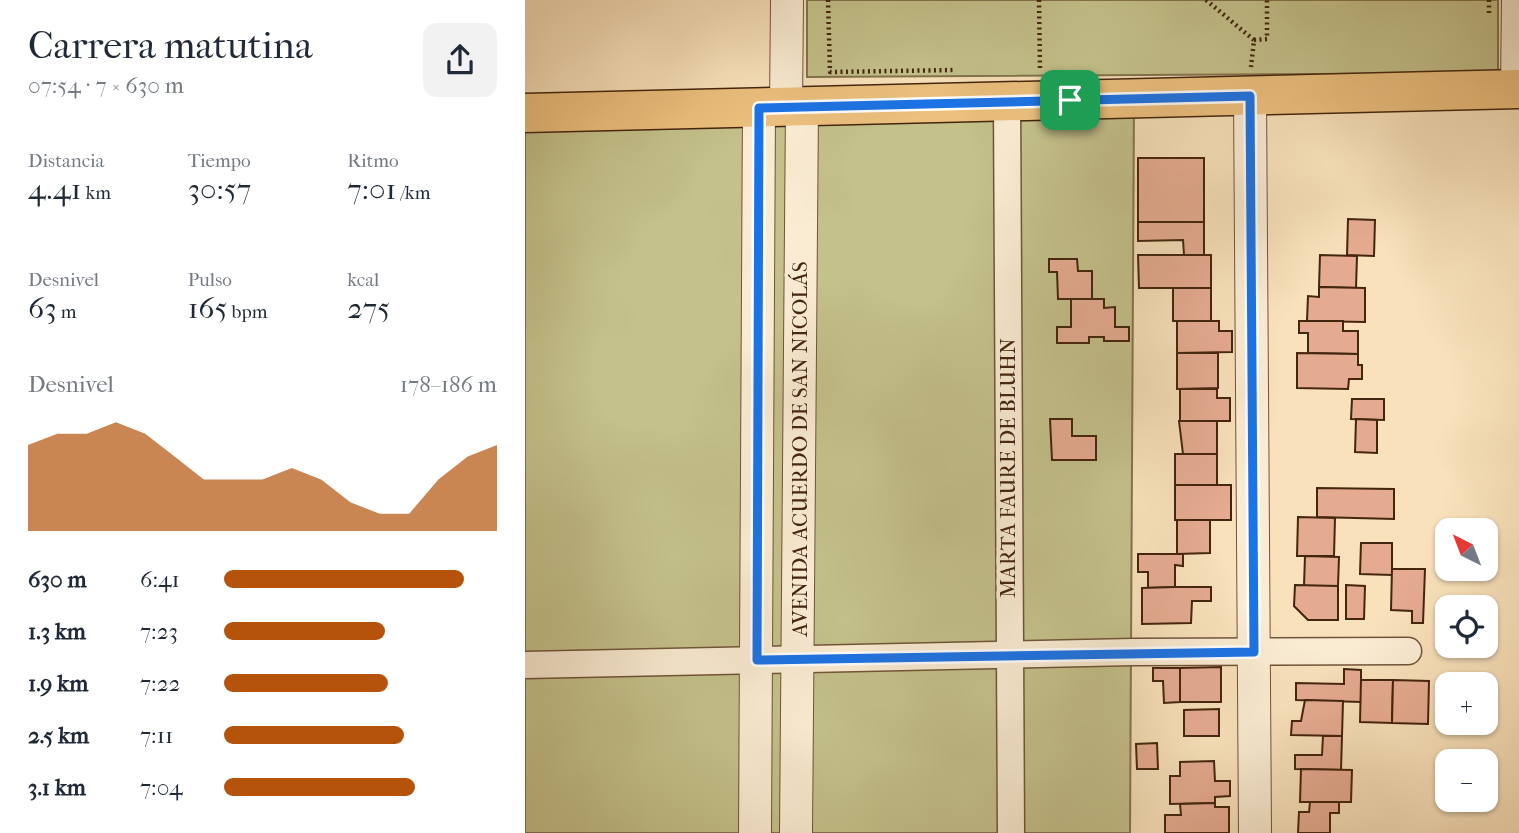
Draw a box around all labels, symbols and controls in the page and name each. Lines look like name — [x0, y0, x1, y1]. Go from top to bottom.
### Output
text: Carrera matutina — [28, 23, 312, 68]
button: share — [423, 23, 497, 97]
pin — [1040, 70, 1100, 130]
text: 07:54 · 7 × 630 m — [28, 72, 184, 99]
icon: arrive — [1051, 81, 1089, 119]
text: Distancia — [28, 150, 104, 172]
text: Tiempo — [188, 150, 251, 172]
text: Ritmo — [347, 150, 399, 172]
text: 4.41 — [28, 172, 81, 207]
text: 30:57 — [188, 172, 251, 207]
text: 7:01 — [347, 172, 396, 207]
text: km — [81, 182, 111, 204]
text: /km — [396, 182, 430, 204]
street label: AVENIDA ACUERDO DE SAN NICOLÁS — [788, 261, 812, 638]
text: Desnivel — [28, 269, 99, 291]
text: Pulso — [188, 269, 232, 291]
text: kcal — [347, 269, 379, 291]
text: 63 — [28, 291, 57, 326]
text: 165 — [188, 291, 227, 326]
text: 275 — [347, 291, 390, 326]
text: m — [57, 301, 76, 323]
text: bpm — [227, 301, 268, 323]
street label: MARTA FAURE DE BLUHN — [996, 338, 1020, 598]
text: Desnivel — [28, 371, 114, 398]
text: 178–186 m — [400, 371, 497, 398]
north arrow — [1435, 518, 1498, 581]
map controls — [1435, 518, 1498, 812]
text: 630 m — [28, 566, 87, 593]
text: 6:41 — [140, 566, 180, 593]
button: locate — [1435, 595, 1498, 658]
text: 1.3 km — [28, 618, 86, 645]
text: 7:23 — [140, 618, 178, 645]
text: 1.9 km — [28, 670, 88, 697]
text: 7:22 — [140, 670, 180, 697]
button: + — [1435, 672, 1498, 735]
text: 2.5 km — [28, 722, 89, 749]
text: 7:11 — [140, 722, 173, 749]
button: − — [1435, 749, 1498, 812]
text: 3.1 km — [28, 774, 86, 801]
text: 7:04 — [140, 774, 183, 801]

